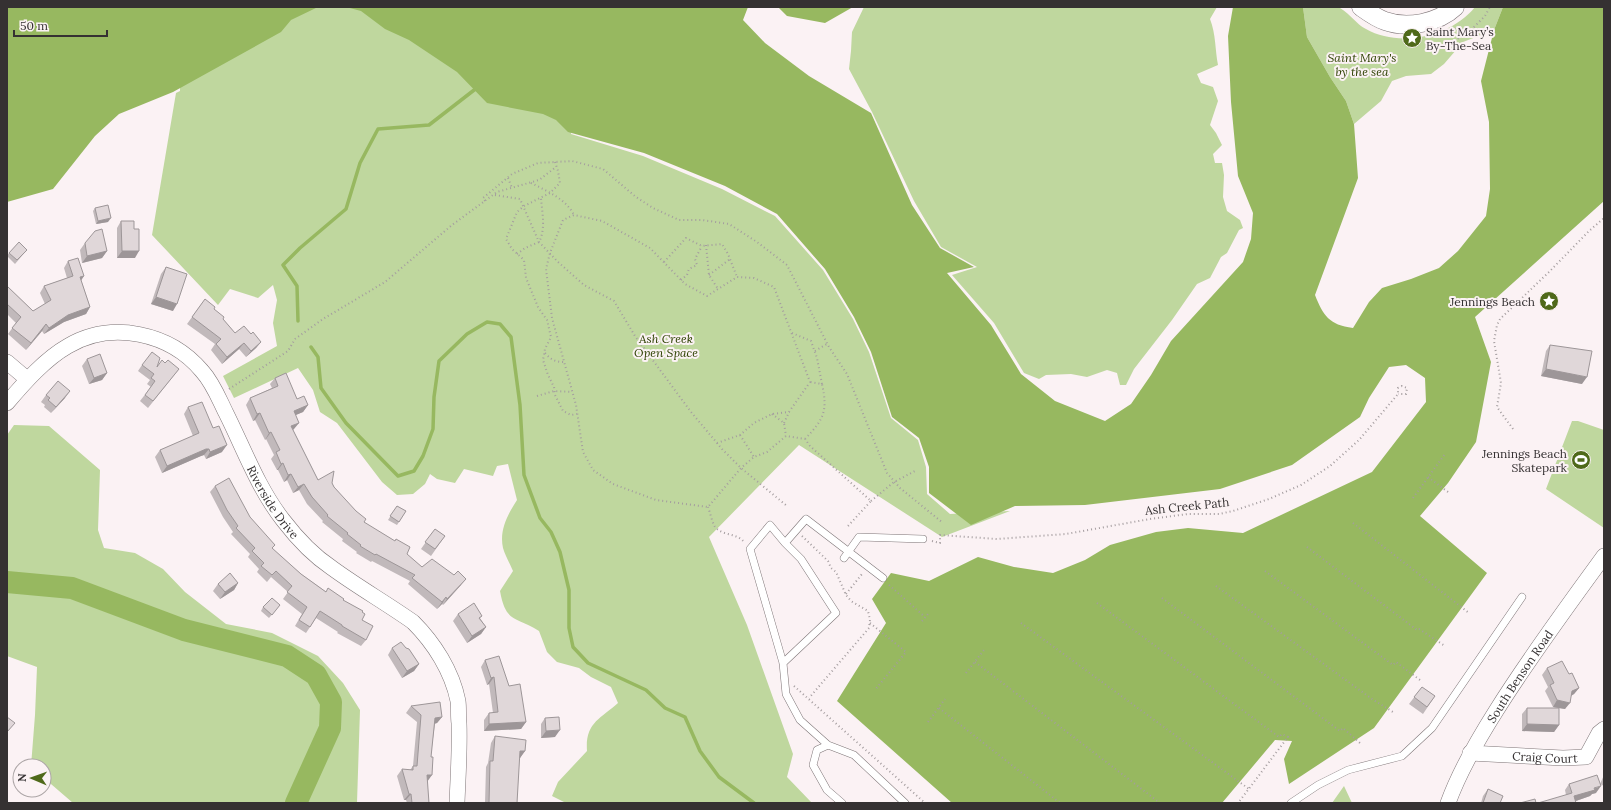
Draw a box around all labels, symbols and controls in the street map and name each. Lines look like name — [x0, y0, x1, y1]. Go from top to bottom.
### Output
scale bar — [14, 12, 107, 38]
text: 50 m — [20, 18, 48, 33]
place label: Saint Mary’s By-The-Sea — [1426, 24, 1494, 53]
place icon: Saint Mary’s By-The-Sea — [1401, 27, 1423, 49]
park label: Saint Mary's by the sea — [1328, 50, 1396, 79]
place icon: Jennings Beach — [1538, 290, 1560, 312]
place label: Jennings Beach — [1449, 294, 1535, 309]
park label: Ash Creek Open Space — [634, 331, 698, 360]
place label: Jennings Beach Skatepark — [1481, 446, 1568, 475]
sports icon: Jennings Beach Skatepark — [1570, 449, 1592, 471]
street label: Riverside Drive — [244, 463, 303, 542]
street label: Ash Creek Path — [1143, 494, 1230, 518]
street label: South Benson Road — [1483, 627, 1556, 725]
street label: Craig Court — [1512, 748, 1578, 766]
north arrow — [12, 758, 52, 798]
text: N — [15, 773, 29, 782]

